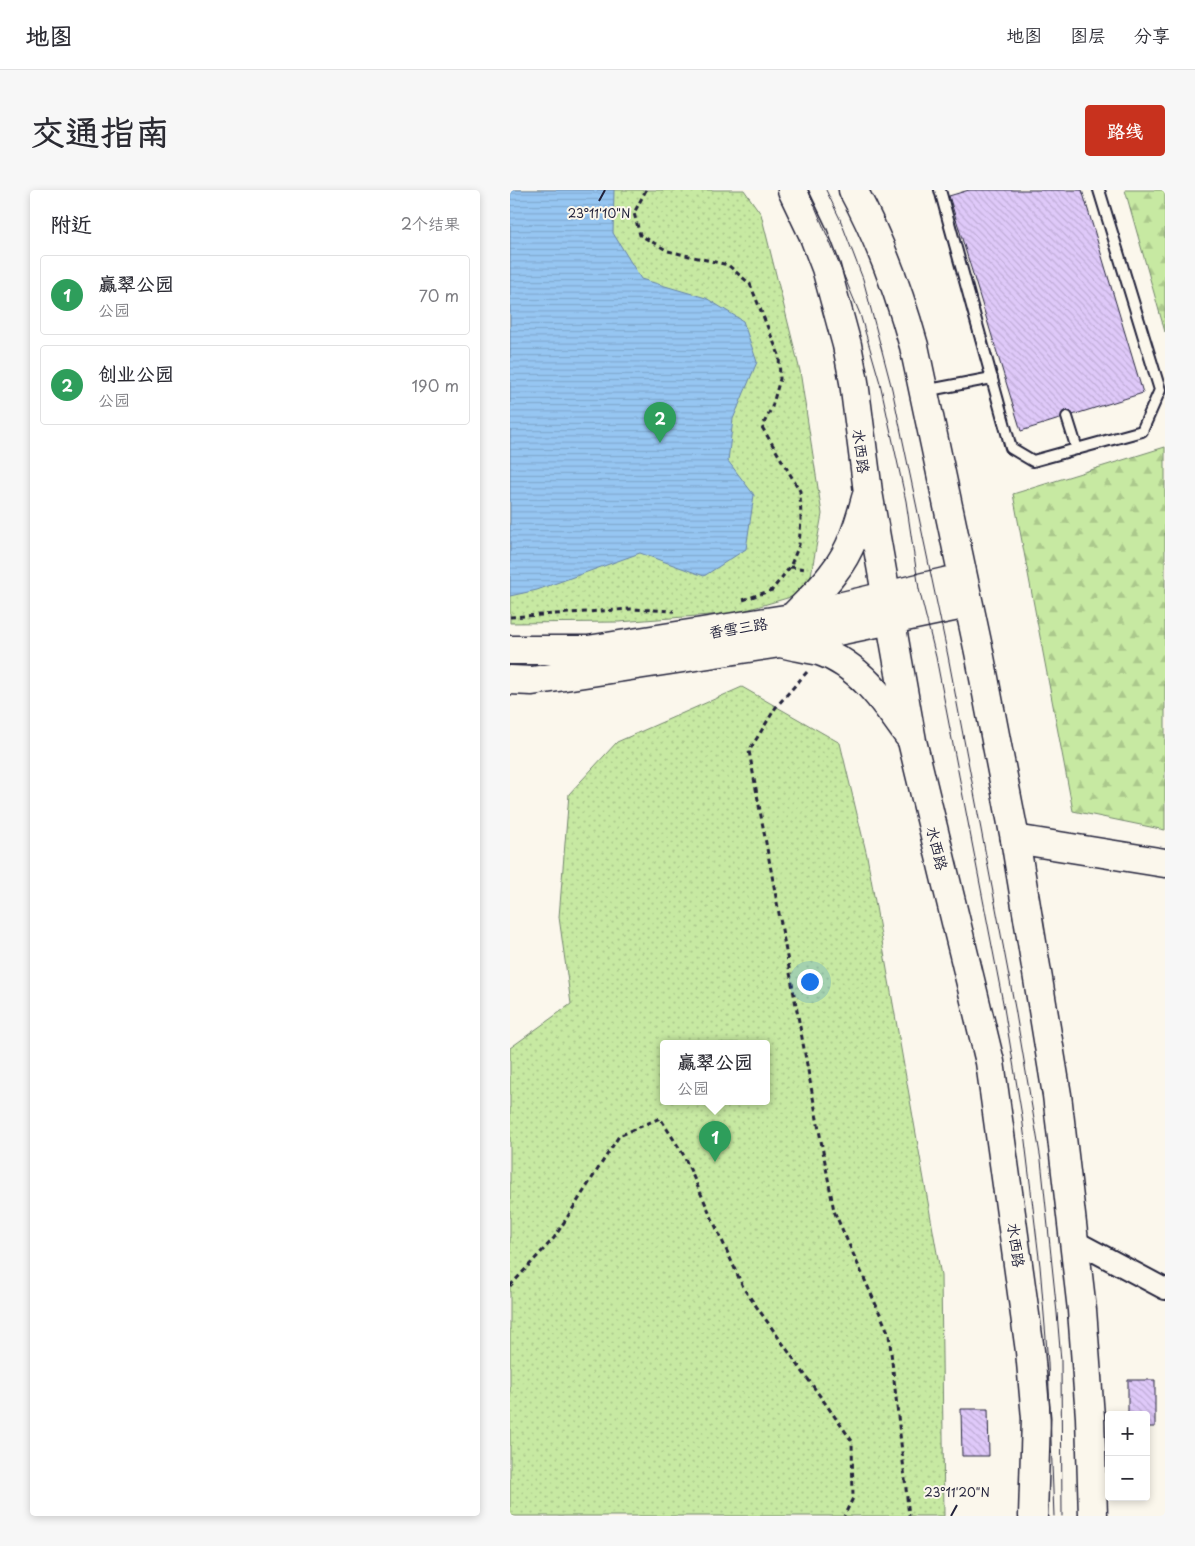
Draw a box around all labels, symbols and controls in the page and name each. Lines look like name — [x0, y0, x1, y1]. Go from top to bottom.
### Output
text: 地图 — [25, 17, 73, 53]
text: 地图 — [1006, 21, 1042, 48]
text: 图层 — [1070, 21, 1106, 48]
text: 分享 — [1134, 21, 1170, 48]
text: 交通指南 — [30, 104, 170, 157]
button: 路线 — [1085, 105, 1165, 156]
text: 23°11'10"N — [568, 204, 630, 222]
text: 附近 — [50, 207, 92, 239]
text: 2个结果 — [401, 211, 460, 235]
text: 赢翠公园 — [98, 269, 174, 297]
text: 1 — [63, 283, 71, 307]
text: 70 m — [419, 283, 459, 307]
text: 公园 — [98, 297, 130, 321]
text: 创业公园 — [98, 359, 174, 387]
text: 2 — [61, 373, 73, 397]
text: 190 m — [411, 373, 459, 397]
text: 公园 — [98, 387, 130, 411]
pin: 2 — [644, 402, 676, 443]
street label: 水西路 — [848, 427, 876, 475]
street label: 香雪三路 — [707, 611, 769, 643]
street label: 水西路 — [921, 823, 955, 873]
your location — [797, 969, 823, 995]
popup — [660, 1040, 770, 1105]
text: 赢翠公园 — [677, 1047, 753, 1075]
text: 公园 — [677, 1075, 709, 1099]
pin: 1 — [699, 1121, 731, 1162]
street label: 水西路 — [1002, 1221, 1032, 1269]
map controls — [1105, 1411, 1150, 1501]
button: + — [1105, 1411, 1150, 1456]
button: − — [1105, 1456, 1150, 1501]
text: 23°11'20"N — [924, 1483, 990, 1501]

